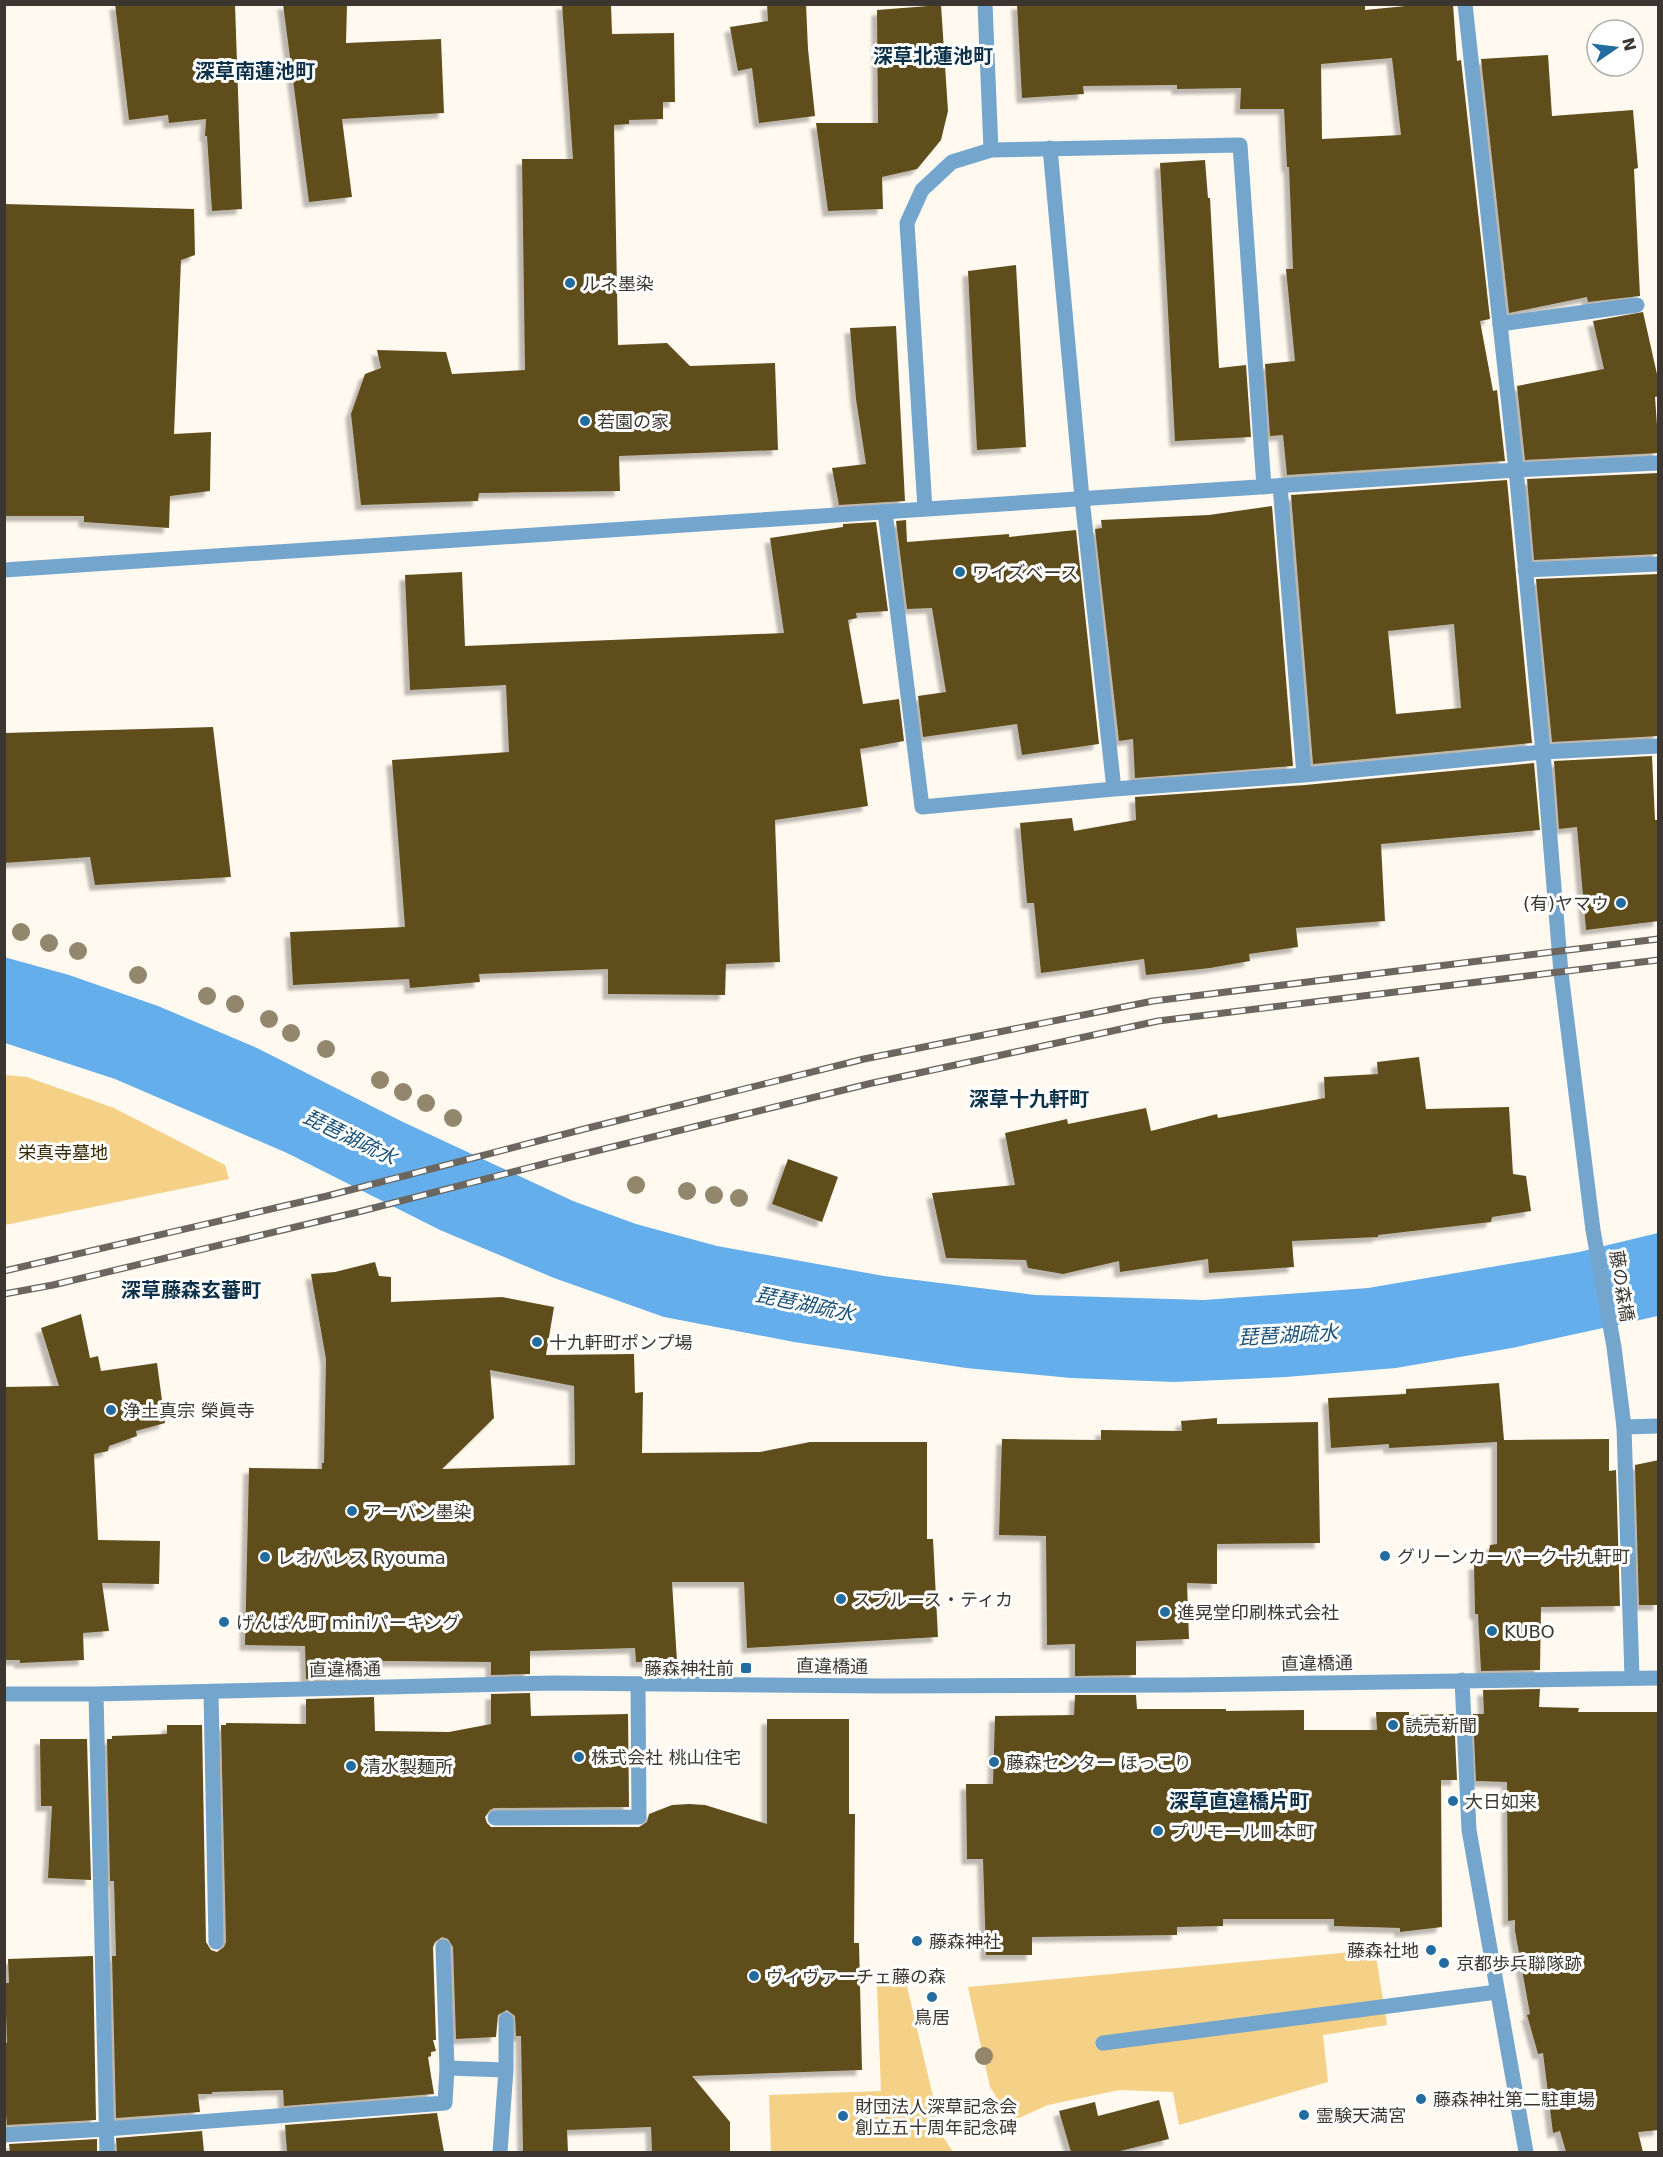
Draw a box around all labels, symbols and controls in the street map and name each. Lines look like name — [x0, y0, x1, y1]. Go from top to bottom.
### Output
north arrow — [1585, 18, 1645, 78]
text: N — [1618, 36, 1640, 53]
district label: 深草北蓮池町 — [873, 44, 993, 68]
district label: 深草南蓮池町 — [195, 59, 315, 83]
place label: ルネ墨染 — [582, 273, 654, 294]
marker: ルネ墨染 — [563, 276, 577, 290]
place label: 若園の家 — [597, 411, 669, 432]
marker: 若園の家 — [578, 414, 592, 428]
place label: ワイズベース — [972, 562, 1079, 583]
marker: ワイズベース — [953, 565, 967, 579]
place label: (有)ヤマウ — [1523, 893, 1609, 914]
marker: (有)ヤマウ — [1614, 896, 1628, 910]
district label: 深草十九軒町 — [969, 1087, 1089, 1111]
water label: 琵琶湖疏水 — [300, 1104, 402, 1171]
park label: 栄真寺墓地 — [18, 1142, 108, 1163]
street label: 藤の森橋 — [1606, 1249, 1638, 1323]
district label: 深草藤森玄蕃町 — [121, 1278, 261, 1302]
water label: 琵琶湖疏水 — [754, 1282, 858, 1327]
water label: 琵琶湖疏水 — [1237, 1320, 1341, 1350]
place label: 十九軒町ポンプ場 — [549, 1332, 692, 1353]
marker: 十九軒町ポンプ場 — [530, 1335, 544, 1349]
place label: 浄土真宗 榮眞寺 — [123, 1400, 255, 1421]
marker: 浄土真宗 榮眞寺 — [104, 1403, 118, 1417]
place label: アーバン墨染 — [364, 1501, 472, 1522]
marker: アーバン墨染 — [345, 1504, 359, 1518]
place label: グリーンカーパーク十九軒町 — [1397, 1546, 1630, 1567]
place label: レオパレス Ryouma — [277, 1547, 446, 1568]
marker: グリーンカーパーク十九軒町 — [1378, 1549, 1392, 1563]
marker: レオパレス Ryouma — [258, 1550, 272, 1564]
place label: スプルース・ティカ — [853, 1589, 1013, 1610]
marker: スプルース・ティカ — [834, 1592, 848, 1606]
place label: 進晃堂印刷株式会社 — [1177, 1602, 1339, 1623]
marker: 進晃堂印刷株式会社 — [1158, 1605, 1172, 1619]
place label: げんばん町 miniパーキング — [236, 1612, 460, 1633]
marker: げんばん町 miniパーキング — [217, 1615, 231, 1629]
place label: KUBO — [1504, 1621, 1555, 1642]
marker: KUBO — [1485, 1624, 1499, 1638]
street label: 直違橋通 — [1281, 1652, 1353, 1674]
street label: 直違橋通 — [796, 1655, 868, 1677]
street label: 直違橋通 — [309, 1658, 381, 1680]
place label: 藤森神社前 — [644, 1658, 734, 1679]
marker: 藤森神社前 — [739, 1661, 753, 1675]
place label: 読売新聞 — [1405, 1715, 1477, 1736]
marker: 読売新聞 — [1386, 1718, 1400, 1732]
place label: 株式会社 桃山住宅 — [591, 1747, 741, 1768]
marker: 株式会社 桃山住宅 — [572, 1750, 586, 1764]
place label: 藤森センター ほっこり — [1006, 1752, 1192, 1773]
marker: 藤森センター ほっこり — [987, 1755, 1001, 1769]
place label: 清水製麺所 — [363, 1756, 453, 1777]
marker: 清水製麺所 — [344, 1759, 358, 1773]
district label: 深草直違橋片町 — [1169, 1789, 1309, 1813]
place label: 大日如来 — [1465, 1791, 1537, 1812]
marker: 大日如来 — [1446, 1794, 1460, 1808]
place label: プリモールⅢ 本町 — [1170, 1821, 1314, 1842]
marker: プリモールⅢ 本町 — [1151, 1824, 1165, 1838]
place label: 藤森神社 — [929, 1931, 1001, 1952]
marker: 藤森神社 — [910, 1934, 924, 1948]
place label: 藤森社地 — [1347, 1940, 1419, 1961]
marker: 藤森社地 — [1424, 1943, 1438, 1957]
place label: 京都歩兵聯隊跡 — [1456, 1953, 1582, 1974]
marker: 京都歩兵聯隊跡 — [1437, 1956, 1451, 1970]
place label: ヴィヴァーチェ藤の森 — [766, 1966, 946, 1987]
marker: ヴィヴァーチェ藤の森 — [747, 1969, 761, 1983]
marker: 鳥居 — [925, 1990, 939, 2004]
place label: 鳥居 — [914, 2007, 950, 2028]
place label: 藤森神社第二駐車場 — [1433, 2089, 1595, 2110]
marker: 藤森神社第二駐車場 — [1414, 2092, 1428, 2106]
place label: 財団法人深草記念会 創立五十周年記念碑 — [855, 2096, 1017, 2138]
place label: 霊験天満宮 — [1316, 2105, 1406, 2126]
marker: 霊験天満宮 — [1297, 2108, 1311, 2122]
marker: 財団法人深草記念会 創立五十周年記念碑 — [836, 2109, 850, 2123]

